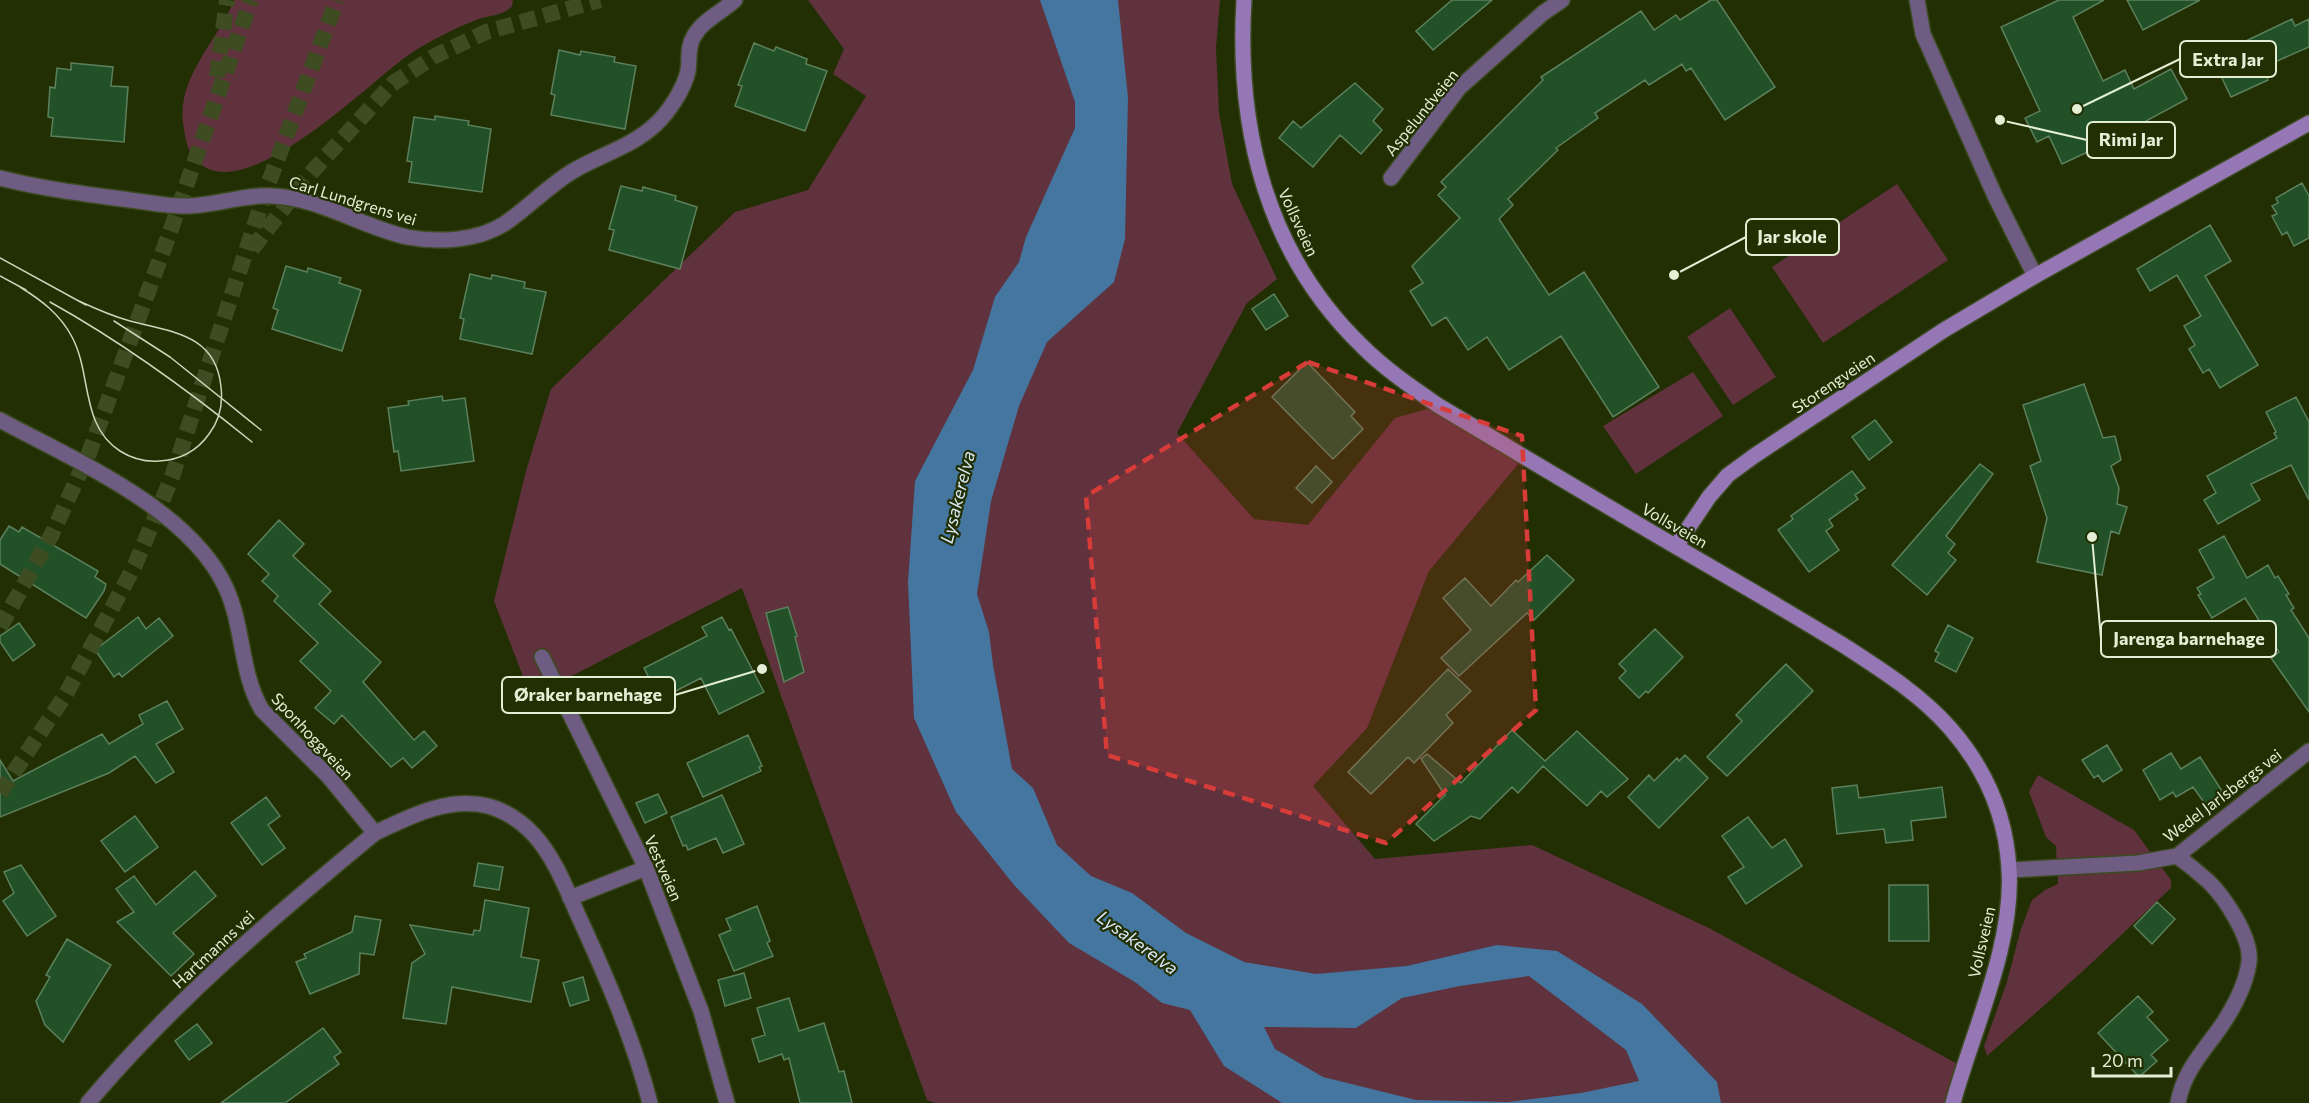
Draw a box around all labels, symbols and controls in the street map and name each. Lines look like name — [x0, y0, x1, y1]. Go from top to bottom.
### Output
callout: Extra Jar — [2180, 41, 2276, 77]
text: Extra Jar — [2192, 48, 2264, 70]
street label: Aspelundveien — [1380, 65, 1462, 159]
callout: Rimi Jar — [2087, 122, 2175, 158]
text: Rimi Jar — [2099, 128, 2164, 150]
street label: Carl Lundgrens vei — [287, 172, 419, 228]
street label: Vollsveien — [1275, 185, 1323, 259]
callout: Jar skole — [1746, 219, 1839, 255]
text: Jar skole — [1757, 225, 1827, 247]
street label: Storengveien — [1788, 347, 1878, 417]
water label: Lysakerelva — [935, 448, 979, 546]
street label: Vollsveien — [1639, 499, 1711, 551]
callout: Jarenga barnehage — [2101, 621, 2276, 657]
text: Jarenga barnehage — [2113, 627, 2265, 649]
callout: Øraker barnehage — [502, 677, 675, 713]
text: Øraker barnehage — [514, 683, 662, 705]
street label: Sponhoggveien — [268, 689, 358, 783]
street label: Wedel Jarlsbergs vei — [2159, 744, 2285, 846]
street label: Vestveien — [641, 832, 687, 904]
street label: Vollsveien — [1964, 904, 1998, 980]
water label: Lysakerelva — [1093, 905, 1183, 979]
street label: Hartmanns vei — [168, 906, 258, 992]
scale bar — [2093, 1040, 2171, 1078]
text: 20 m — [2102, 1049, 2143, 1071]

